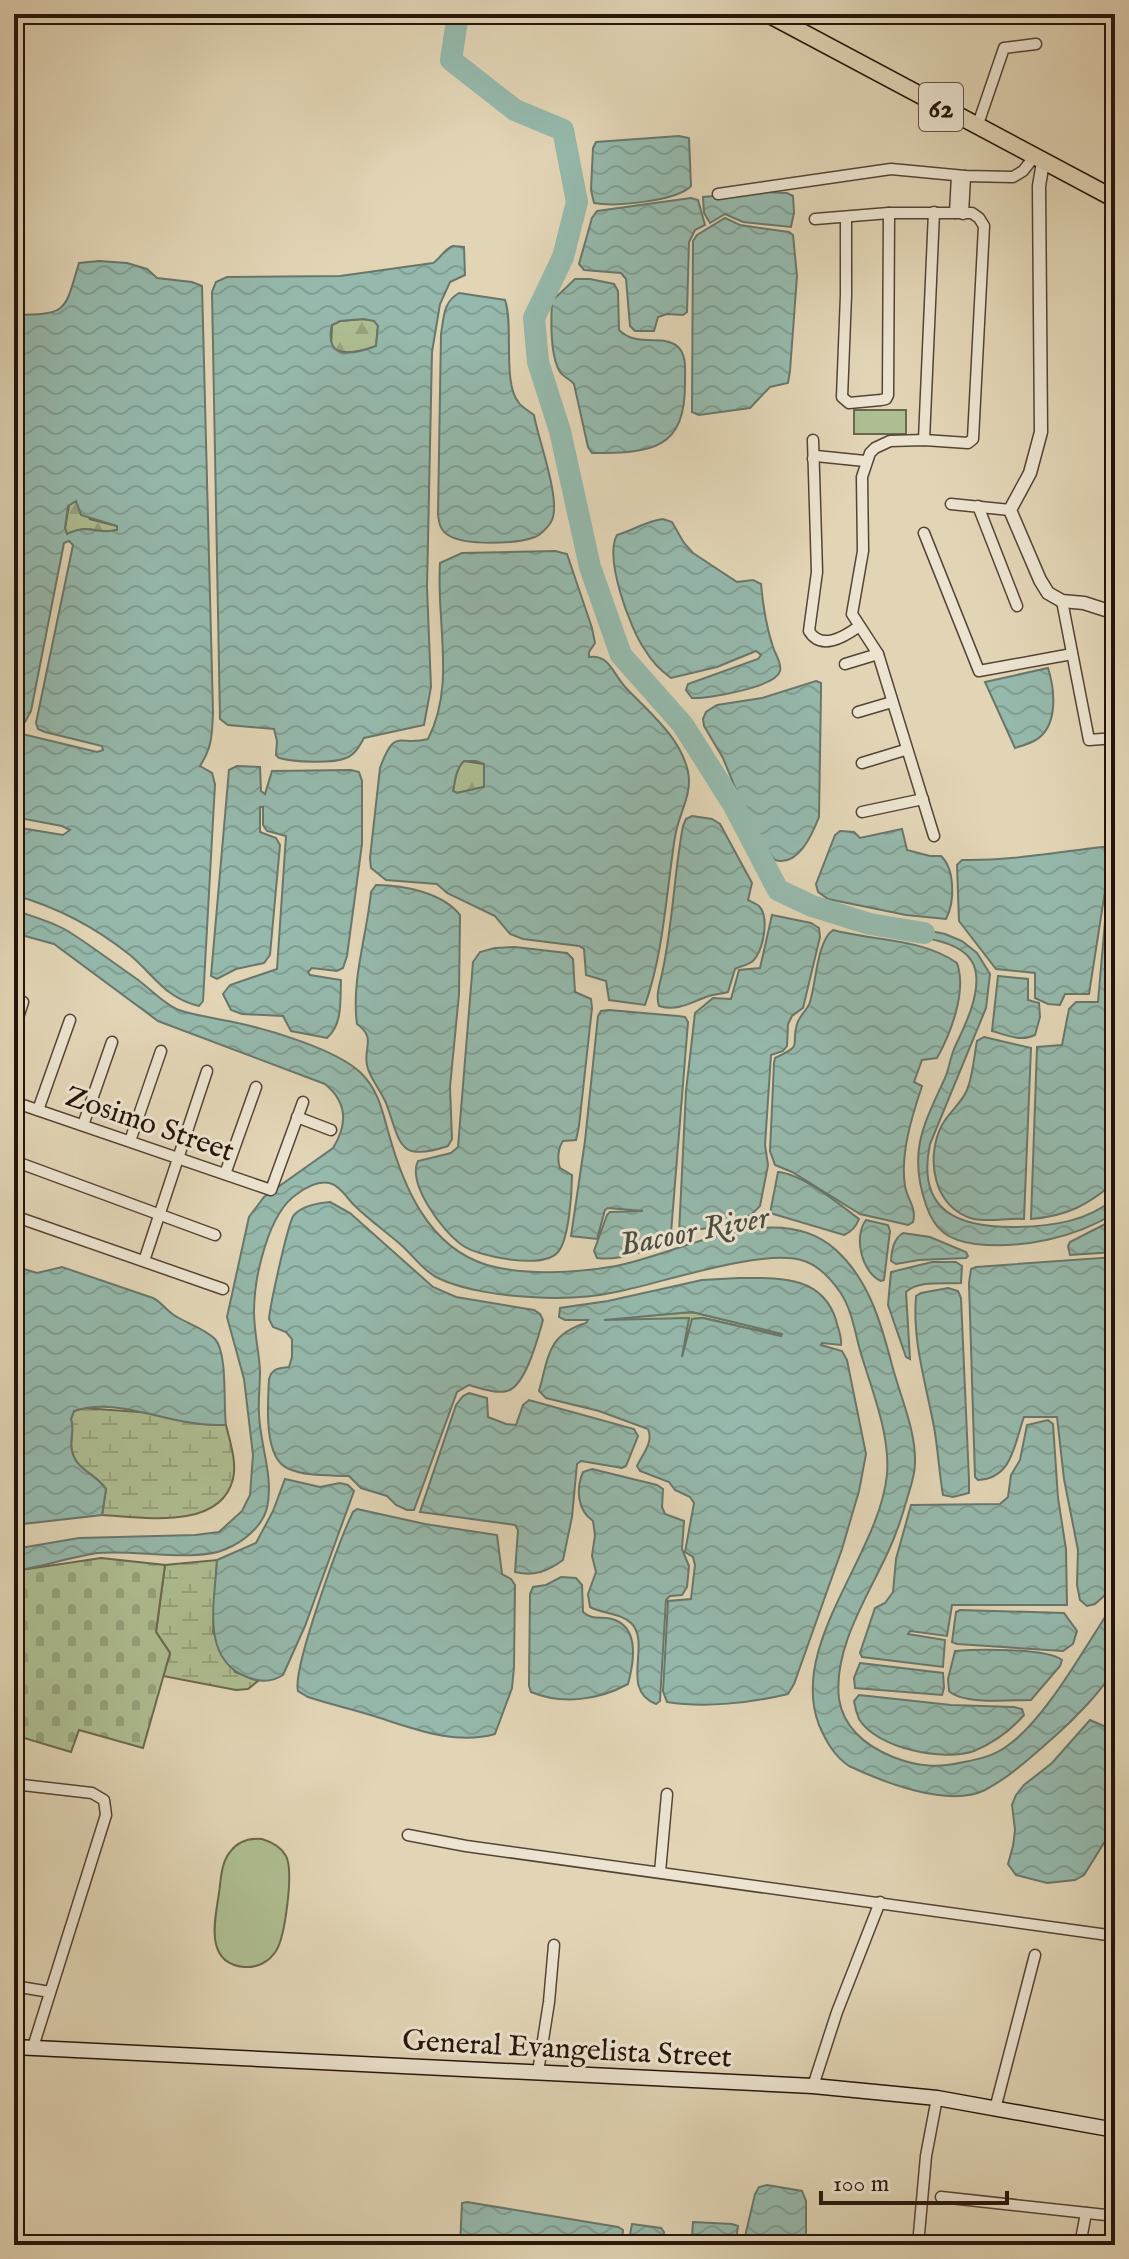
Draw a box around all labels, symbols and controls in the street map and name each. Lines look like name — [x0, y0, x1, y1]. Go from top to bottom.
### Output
road number: 62 — [919, 83, 963, 131]
street label: Zosimo Street — [60, 1078, 239, 1172]
water label: Bacoor River — [616, 1197, 775, 1267]
street label: General Evangelista Street — [401, 2022, 733, 2078]
scale bar — [821, 2155, 1007, 2205]
text: 100 m — [833, 2169, 889, 2200]

